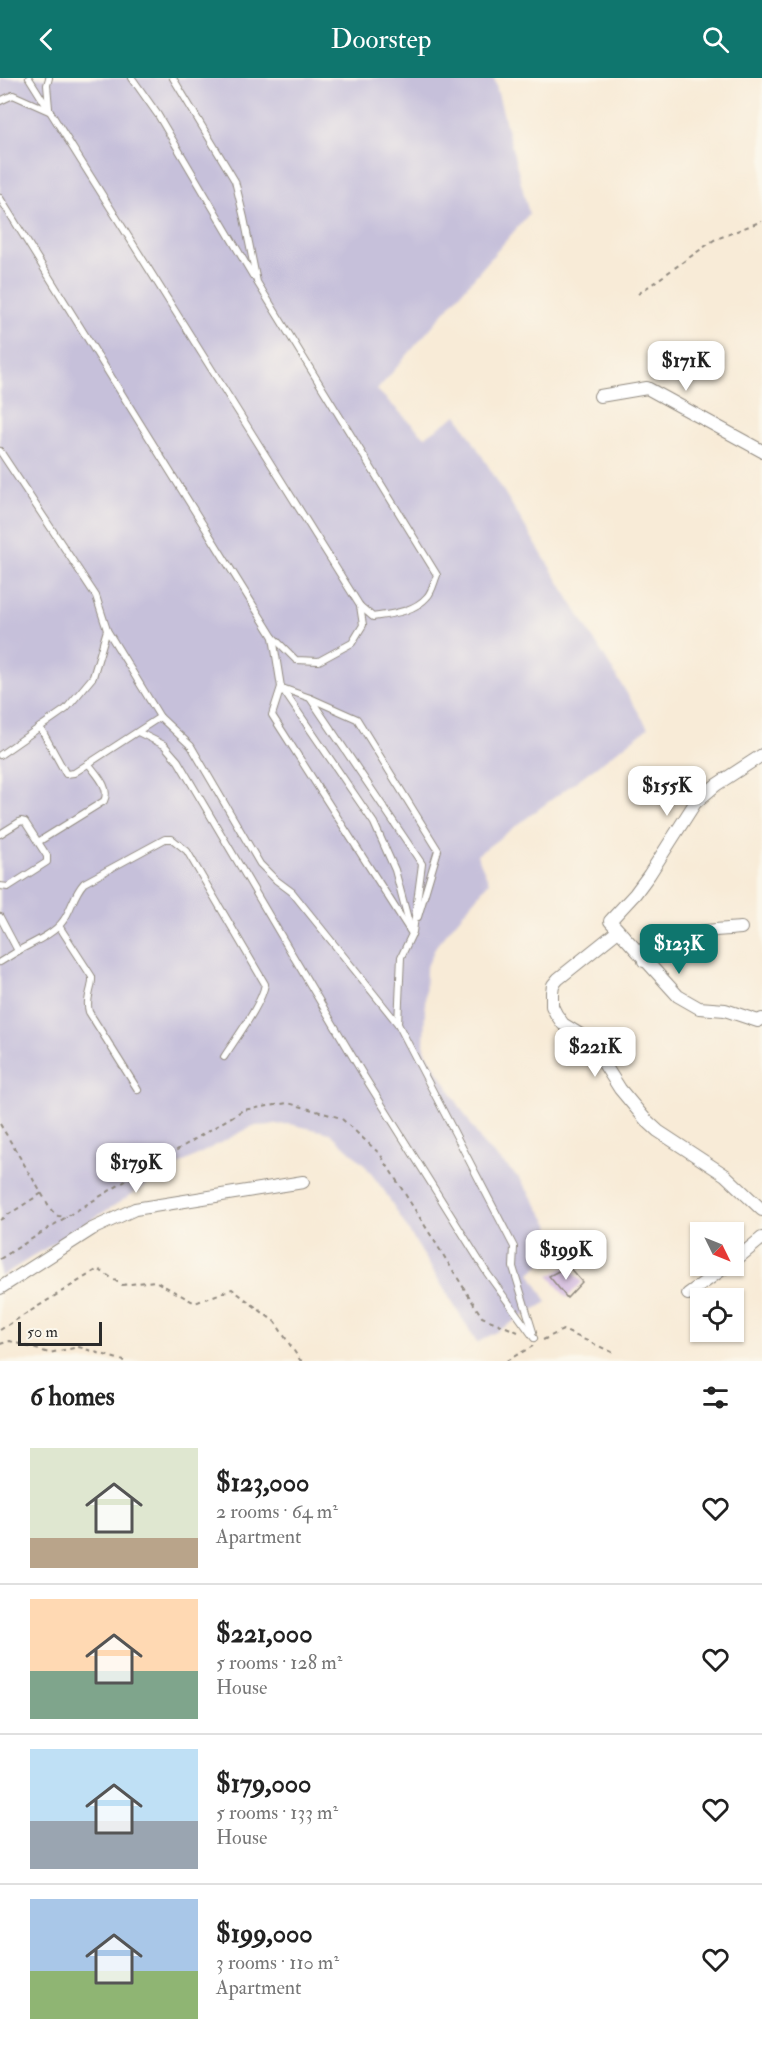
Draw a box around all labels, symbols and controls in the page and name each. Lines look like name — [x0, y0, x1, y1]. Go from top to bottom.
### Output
icon: back — [30, 23, 63, 56]
text: Doorstep — [331, 23, 432, 56]
icon: search — [699, 23, 732, 56]
pin: $171K — [644, 341, 728, 392]
text: $171K — [662, 348, 710, 373]
pin: $155K — [625, 766, 709, 817]
text: $155K — [642, 773, 692, 798]
pin: $123K — [637, 924, 721, 975]
text: $123K — [654, 931, 704, 956]
pin: $221K — [553, 1027, 637, 1078]
text: $221K — [569, 1034, 621, 1059]
pin: $179K — [94, 1143, 178, 1194]
text: $179K — [110, 1150, 162, 1175]
north arrow — [690, 1222, 744, 1276]
map controls — [690, 1222, 744, 1342]
pin: $199K — [524, 1230, 608, 1281]
text: $199K — [540, 1237, 592, 1262]
button: locate — [690, 1288, 744, 1342]
scale bar — [18, 1319, 102, 1346]
text: 50 m — [27, 1322, 58, 1342]
text: 6 homes — [30, 1381, 115, 1413]
icon: filters — [699, 1381, 732, 1414]
text: $123,000 — [216, 1467, 309, 1499]
icon: home — [78, 1472, 150, 1544]
icon: heart — [699, 1492, 732, 1525]
text: 2 rooms · 64 m² — [216, 1499, 338, 1524]
text: Apartment — [216, 1524, 301, 1549]
text: $221,000 — [216, 1618, 313, 1650]
icon: home — [78, 1623, 150, 1695]
icon: heart — [699, 1643, 732, 1676]
text: 5 rooms · 128 m² — [216, 1650, 342, 1675]
text: House — [216, 1675, 267, 1700]
text: $179,000 — [216, 1768, 311, 1800]
icon: home — [78, 1773, 150, 1845]
icon: heart — [699, 1793, 732, 1826]
text: 5 rooms · 133 m² — [216, 1800, 338, 1825]
text: House — [216, 1825, 267, 1850]
text: $199,000 — [216, 1918, 313, 1950]
icon: home — [78, 1923, 150, 1995]
icon: heart — [699, 1943, 732, 1976]
text: 3 rooms · 110 m² — [216, 1950, 339, 1975]
text: Apartment — [216, 1975, 301, 2000]

